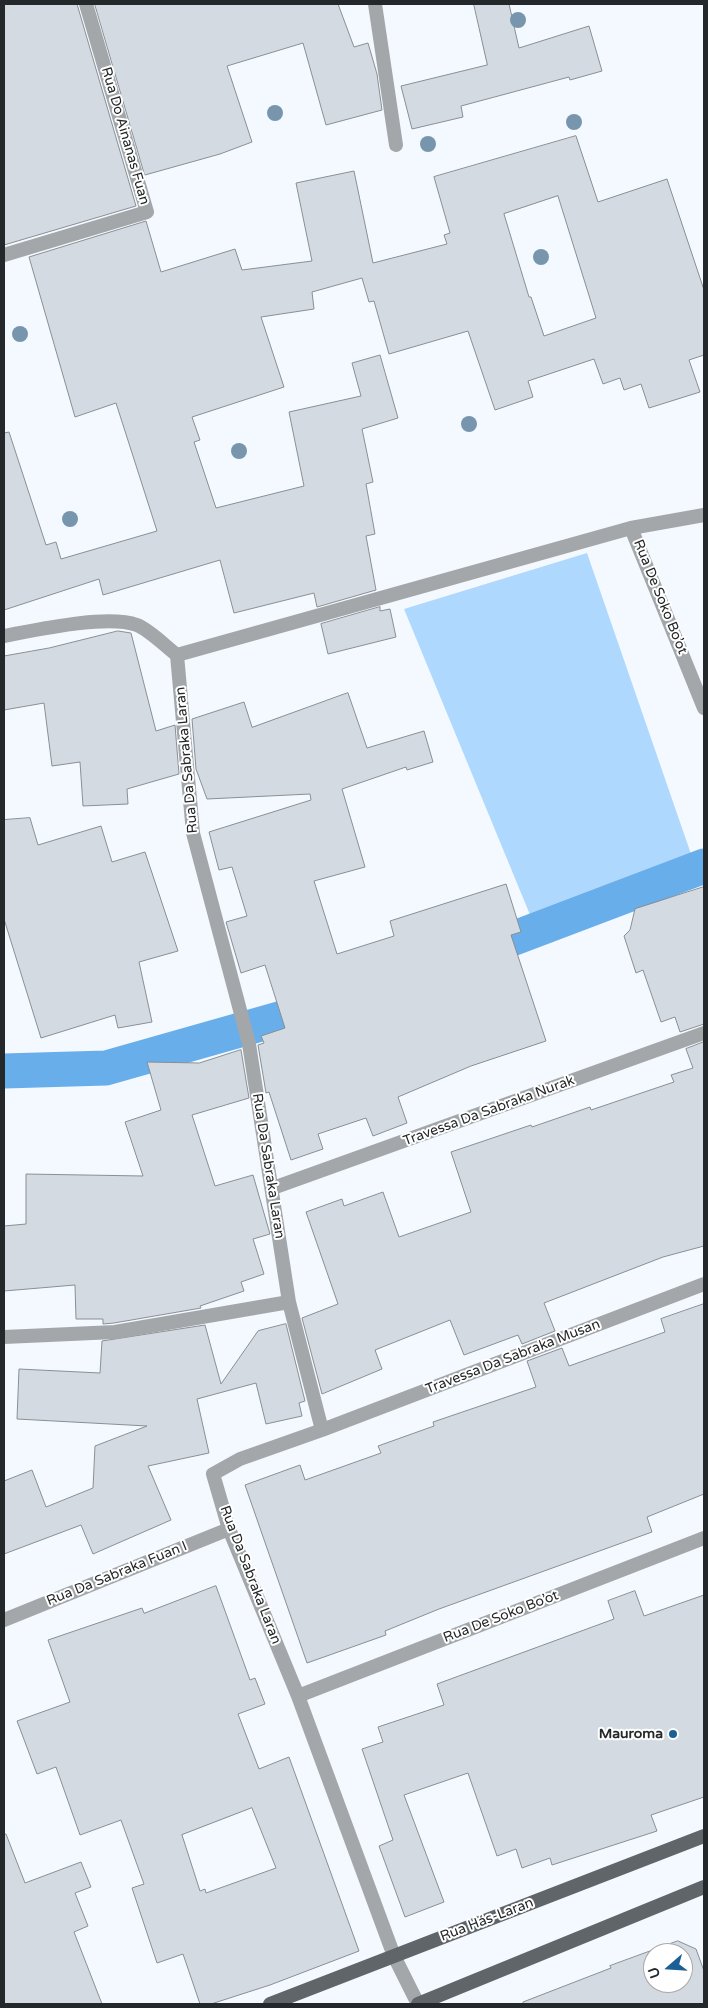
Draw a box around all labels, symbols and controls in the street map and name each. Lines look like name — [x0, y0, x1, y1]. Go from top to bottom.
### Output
street label: Rua Do Ainanas Fuan — [97, 65, 153, 207]
street label: Rua De Soko Bo’ot — [629, 537, 691, 657]
street label: Rua Da Sabraka Laran — [172, 686, 202, 834]
street label: Travessa Da Sabraka Nurak — [401, 1072, 577, 1150]
street label: Rua Da Sabraka Laran — [248, 1092, 288, 1240]
street label: Travessa Da Sabraka Musan — [423, 1316, 603, 1398]
street label: Rua Da Sabraka Laran — [216, 1503, 284, 1647]
street label: Rua Da Sabraka Fuan I — [44, 1538, 190, 1610]
street label: Rua De Soko Bo’ot — [441, 1587, 561, 1647]
place label: Mauroma — [599, 1726, 663, 1742]
marker: Mauroma — [667, 1728, 679, 1740]
street label: Rua Hás-Laran — [438, 1894, 536, 1946]
north arrow — [643, 1943, 693, 1993]
text: U — [645, 1965, 664, 1981]

